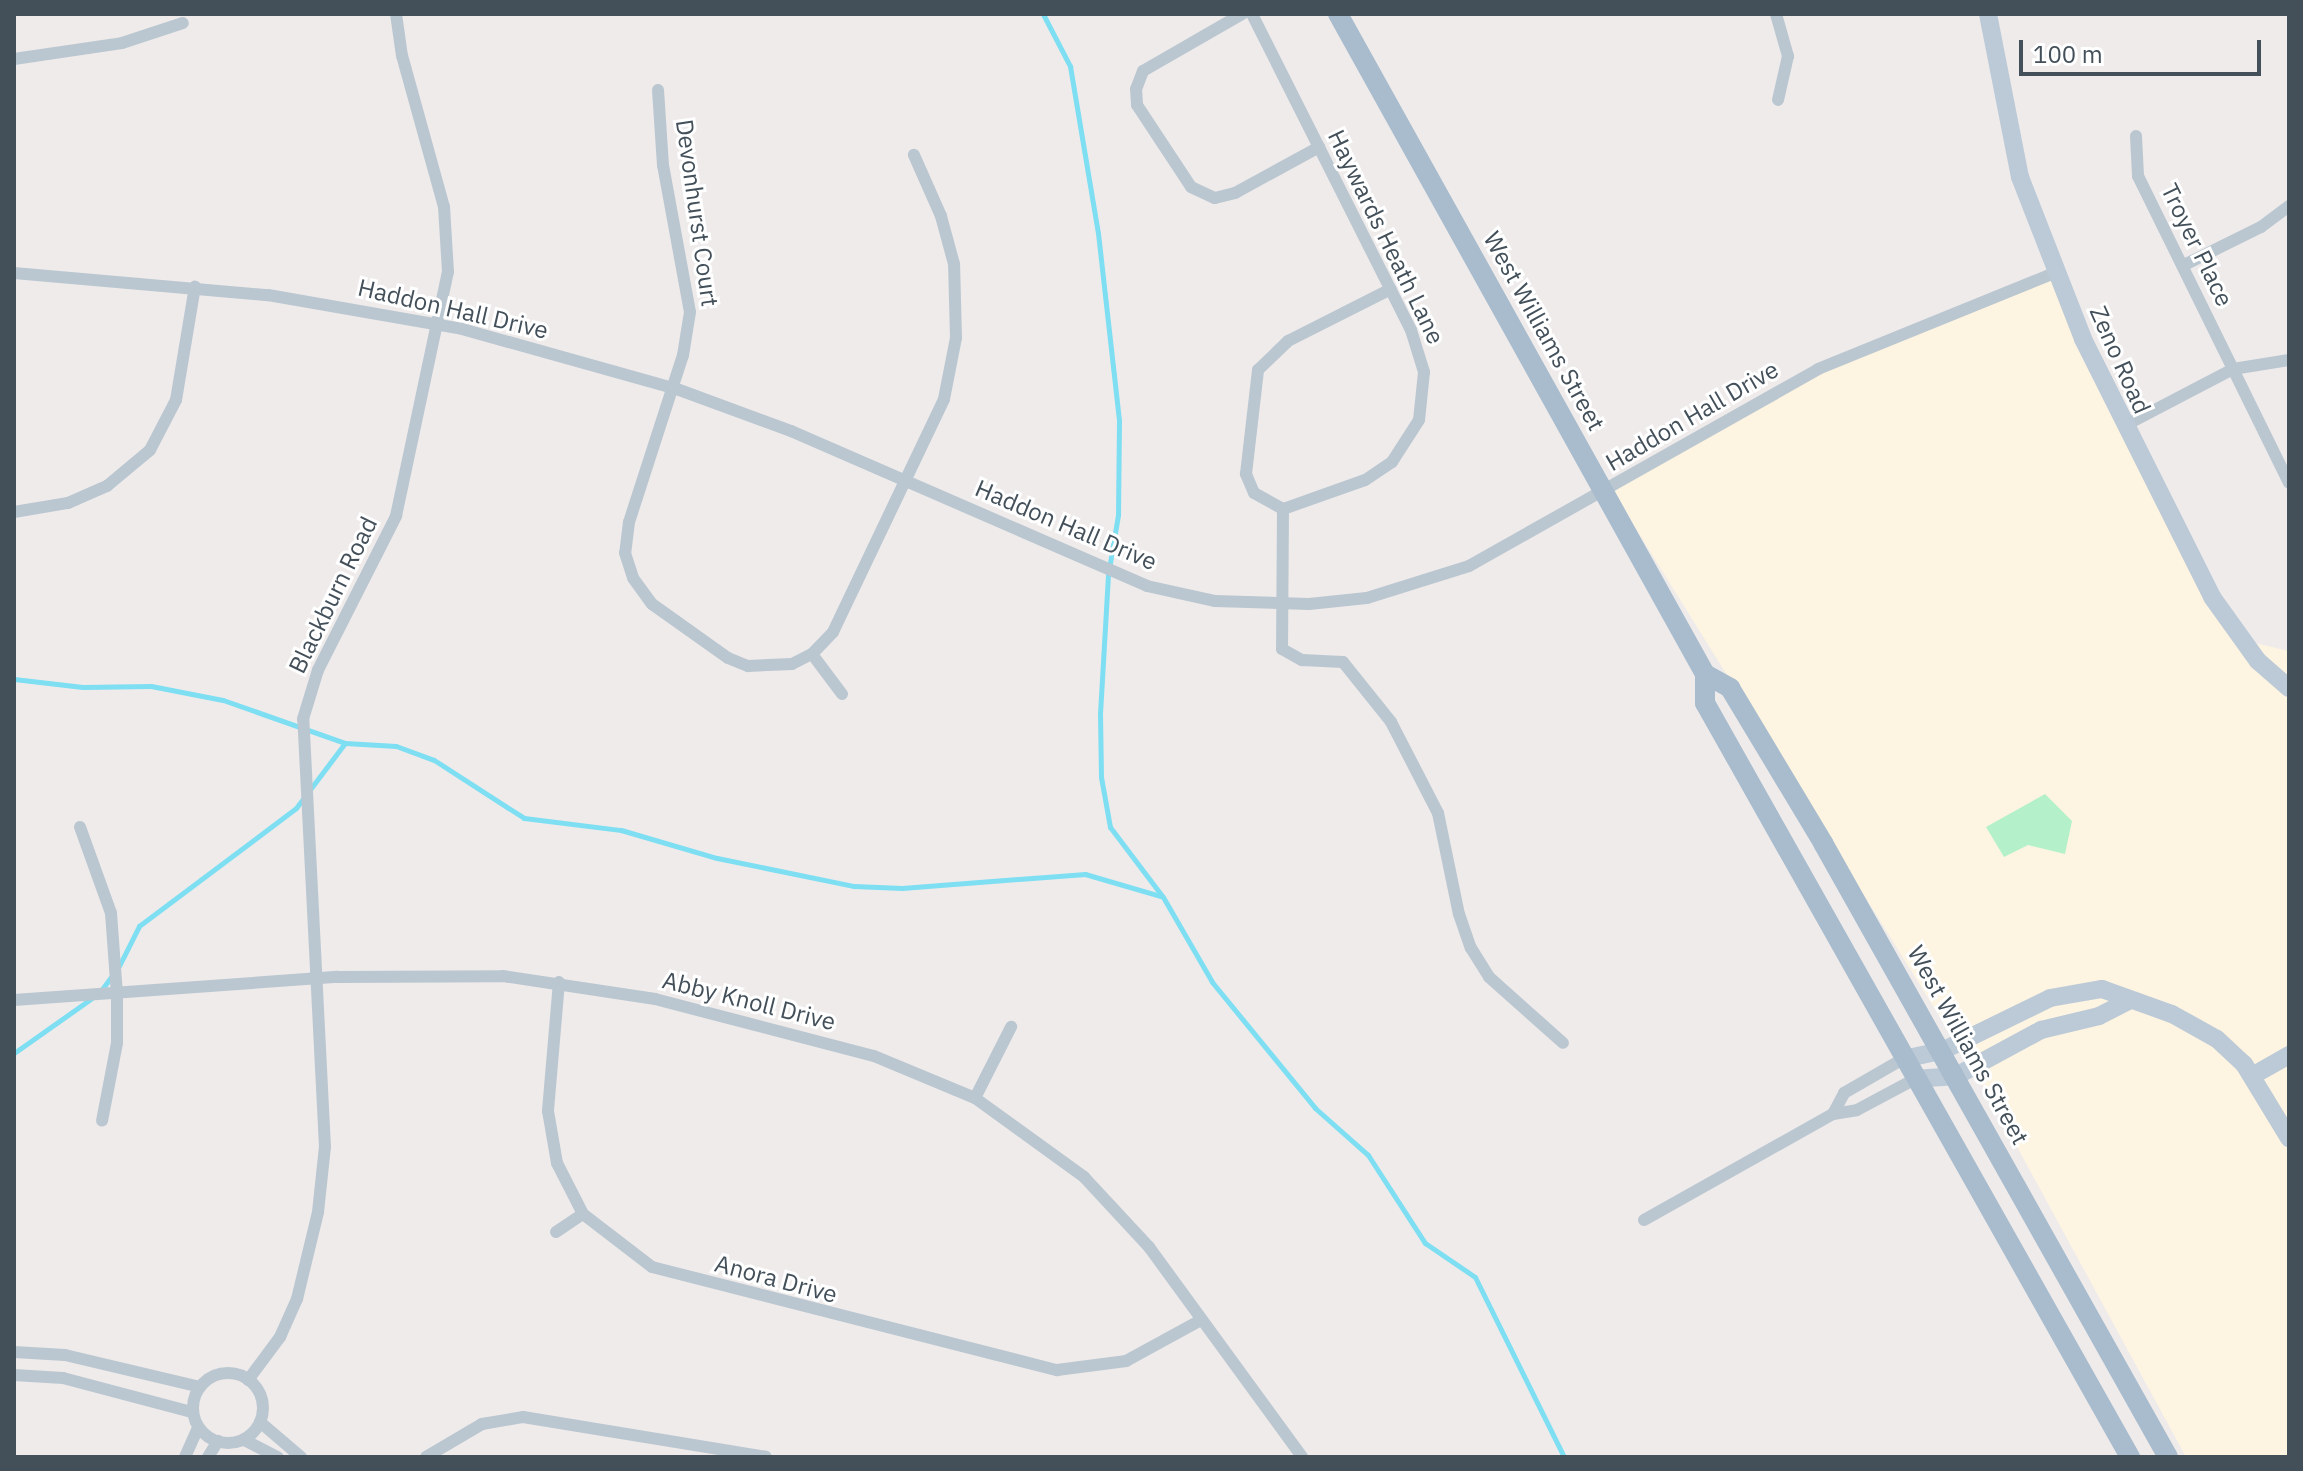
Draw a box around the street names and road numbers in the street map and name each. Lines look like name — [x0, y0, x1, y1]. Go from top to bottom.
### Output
street label: Devonhurst Court — [670, 118, 724, 308]
street label: Haywards Heath Lane — [1322, 125, 1450, 349]
street label: Troyer Place — [2155, 179, 2239, 311]
street label: West Williams Street — [1477, 226, 1611, 436]
street label: Haddon Hall Drive — [355, 273, 551, 345]
street label: Zeno Road — [2083, 302, 2157, 418]
street label: Haddon Hall Drive — [1601, 355, 1783, 477]
street label: Haddon Hall Drive — [971, 474, 1161, 576]
street label: Blackburn Road — [283, 512, 383, 678]
street label: West Williams Street — [1901, 940, 2035, 1150]
street label: Abby Knoll Drive — [660, 966, 838, 1036]
street label: Anora Drive — [712, 1249, 840, 1309]

